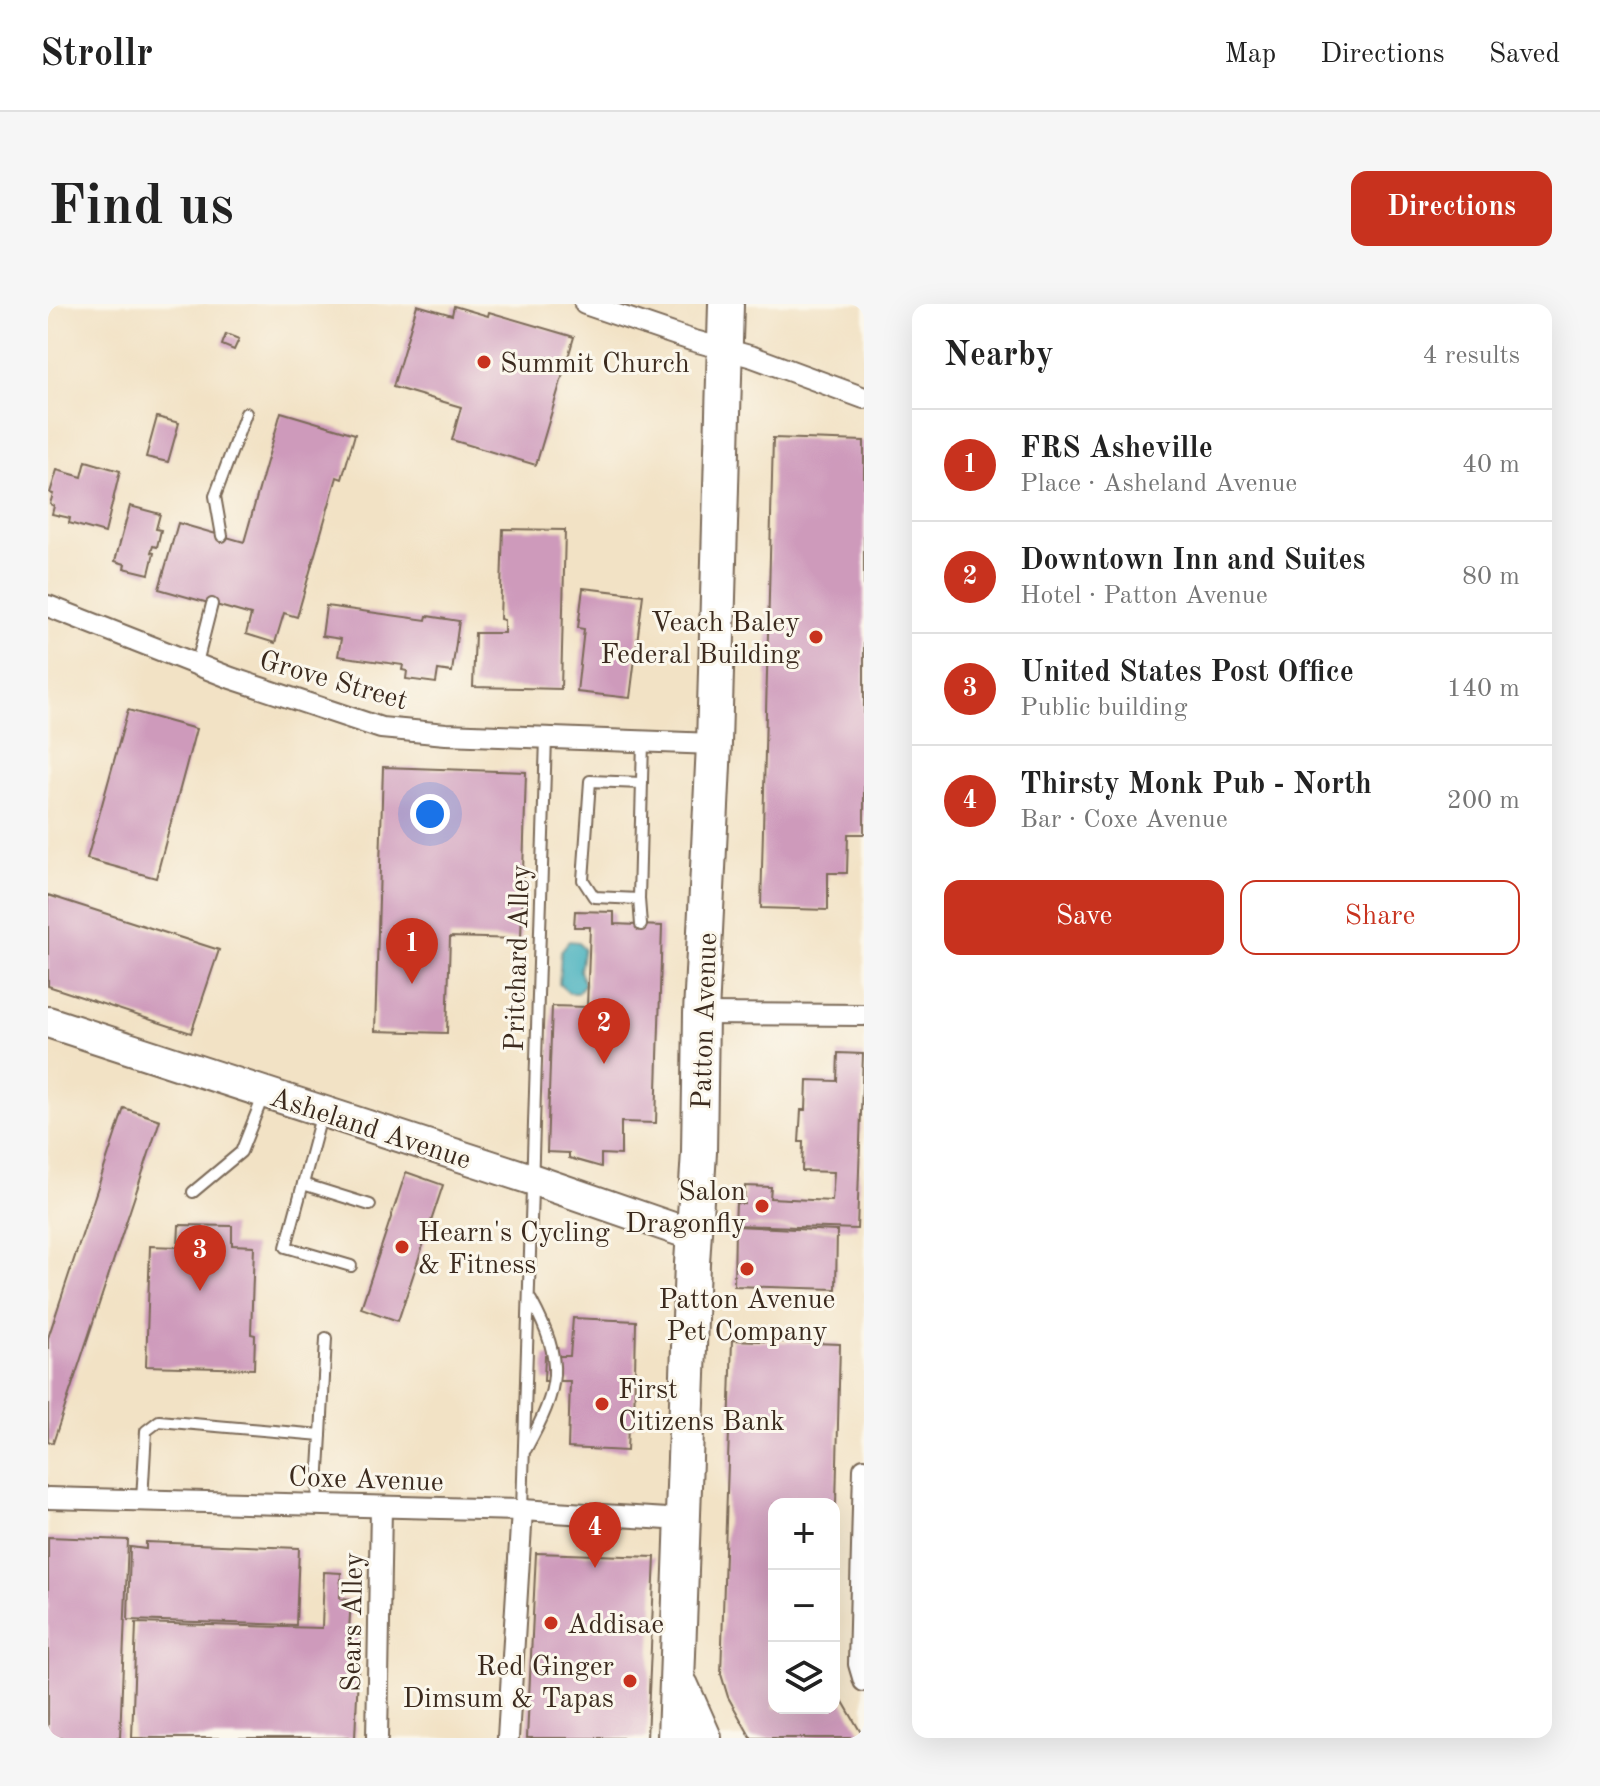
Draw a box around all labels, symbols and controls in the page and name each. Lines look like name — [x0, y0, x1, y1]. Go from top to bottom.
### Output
text: Strollr — [40, 36, 153, 74]
text: Map — [1224, 41, 1276, 69]
text: Directions — [1320, 41, 1445, 69]
text: Saved — [1489, 41, 1560, 69]
button: Directions — [1351, 171, 1552, 246]
text: Find us — [48, 180, 234, 236]
text: Nearby — [944, 339, 1054, 373]
text: 4 results — [1422, 343, 1520, 369]
place label: Summit Church — [500, 351, 690, 379]
marker: Summit Church — [475, 353, 493, 371]
text: FRS Asheville — [1020, 434, 1213, 464]
text: 1 — [962, 452, 978, 478]
text: 40 m — [1462, 452, 1520, 478]
text: Place · Asheland Avenue — [1020, 471, 1297, 497]
text: Downtown Inn and Suites — [1020, 546, 1365, 576]
text: 2 — [962, 564, 978, 590]
text: 80 m — [1462, 564, 1520, 590]
text: Hotel · Patton Avenue — [1020, 583, 1268, 609]
place label: Veach Baley Federal Building — [600, 610, 800, 670]
marker: Veach Baley Federal Building — [807, 628, 825, 646]
street label: Grove Street — [256, 647, 410, 716]
text: United States Post Office — [1020, 658, 1354, 688]
text: 3 — [962, 676, 978, 702]
text: 140 m — [1447, 676, 1520, 702]
text: Public building — [1020, 695, 1187, 721]
text: Thirsty Monk Pub - North — [1020, 770, 1372, 800]
text: 4 — [962, 788, 978, 814]
text: 200 m — [1447, 788, 1520, 814]
your location — [410, 794, 450, 834]
text: Bar · Coxe Avenue — [1020, 807, 1228, 833]
street label: Pritchard Alley — [502, 864, 536, 1052]
button: Save — [944, 880, 1224, 955]
button: Share — [1240, 880, 1520, 955]
pin: 1 — [386, 918, 438, 984]
street label: Patton Avenue — [689, 932, 723, 1110]
pin: 2 — [578, 998, 630, 1064]
street label: Asheland Avenue — [266, 1084, 474, 1176]
place label: Salon Dragonfly — [625, 1179, 746, 1239]
marker: Salon Dragonfly — [753, 1197, 771, 1215]
place label: Hearn's Cycling & Fitness — [418, 1220, 610, 1280]
pin: 3 — [174, 1225, 226, 1291]
marker: Hearn's Cycling & Fitness — [393, 1238, 411, 1256]
marker: Patton Avenue Pet Company — [738, 1260, 756, 1278]
place label: Patton Avenue Pet Company — [658, 1287, 836, 1347]
place label: First Citizens Bank — [618, 1377, 785, 1437]
marker: First Citizens Bank — [593, 1395, 611, 1413]
street label: Coxe Avenue — [288, 1464, 444, 1498]
map controls — [768, 1498, 840, 1714]
button: + — [768, 1498, 840, 1570]
pin: 4 — [569, 1502, 621, 1568]
street label: Sears Alley — [339, 1552, 369, 1692]
button: − — [768, 1570, 840, 1642]
place label: Addisae — [567, 1612, 664, 1640]
marker: Addisae — [542, 1614, 560, 1632]
button: layers — [768, 1642, 840, 1714]
place label: Red Ginger Dimsum & Tapas — [402, 1654, 614, 1714]
marker: Red Ginger Dimsum & Tapas — [621, 1672, 639, 1690]

